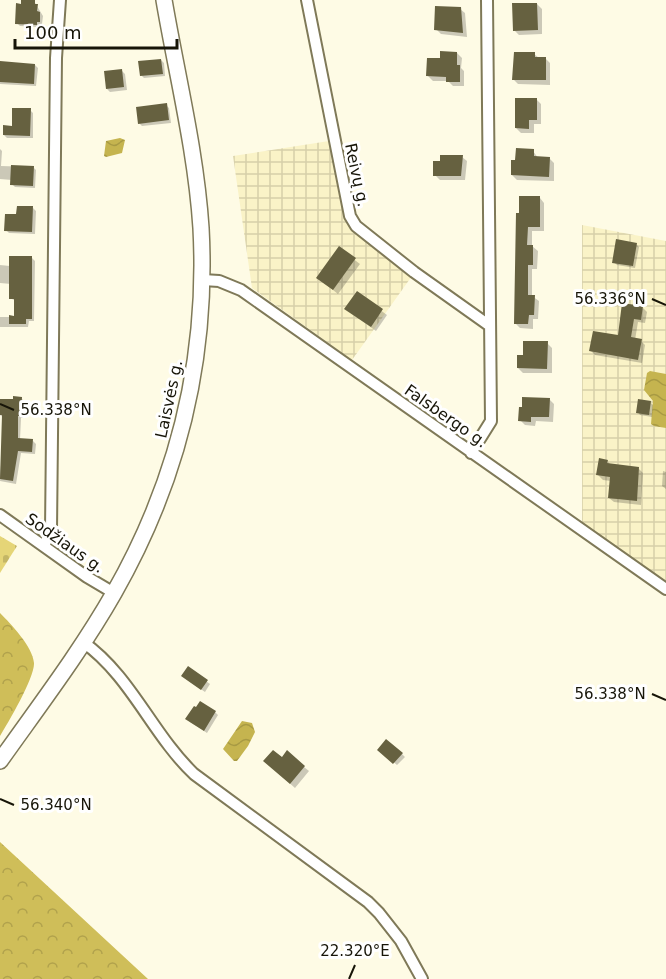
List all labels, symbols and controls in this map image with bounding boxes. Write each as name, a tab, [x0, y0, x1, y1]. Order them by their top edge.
scale bar	[15, 12, 177, 50]
text: 100 m	[24, 22, 82, 43]
street label: Reivų g.	[341, 141, 373, 209]
text: 56.336°N	[574, 290, 646, 308]
street label: Laisvės g.	[151, 358, 187, 440]
street label: Falsbergo g.	[401, 380, 491, 452]
text: 56.338°N	[20, 401, 92, 419]
street label: Sodžiaus g.	[22, 509, 108, 577]
text: 56.338°N	[574, 685, 646, 703]
text: 56.340°N	[20, 796, 92, 814]
text: 22.320°E	[320, 942, 390, 960]

